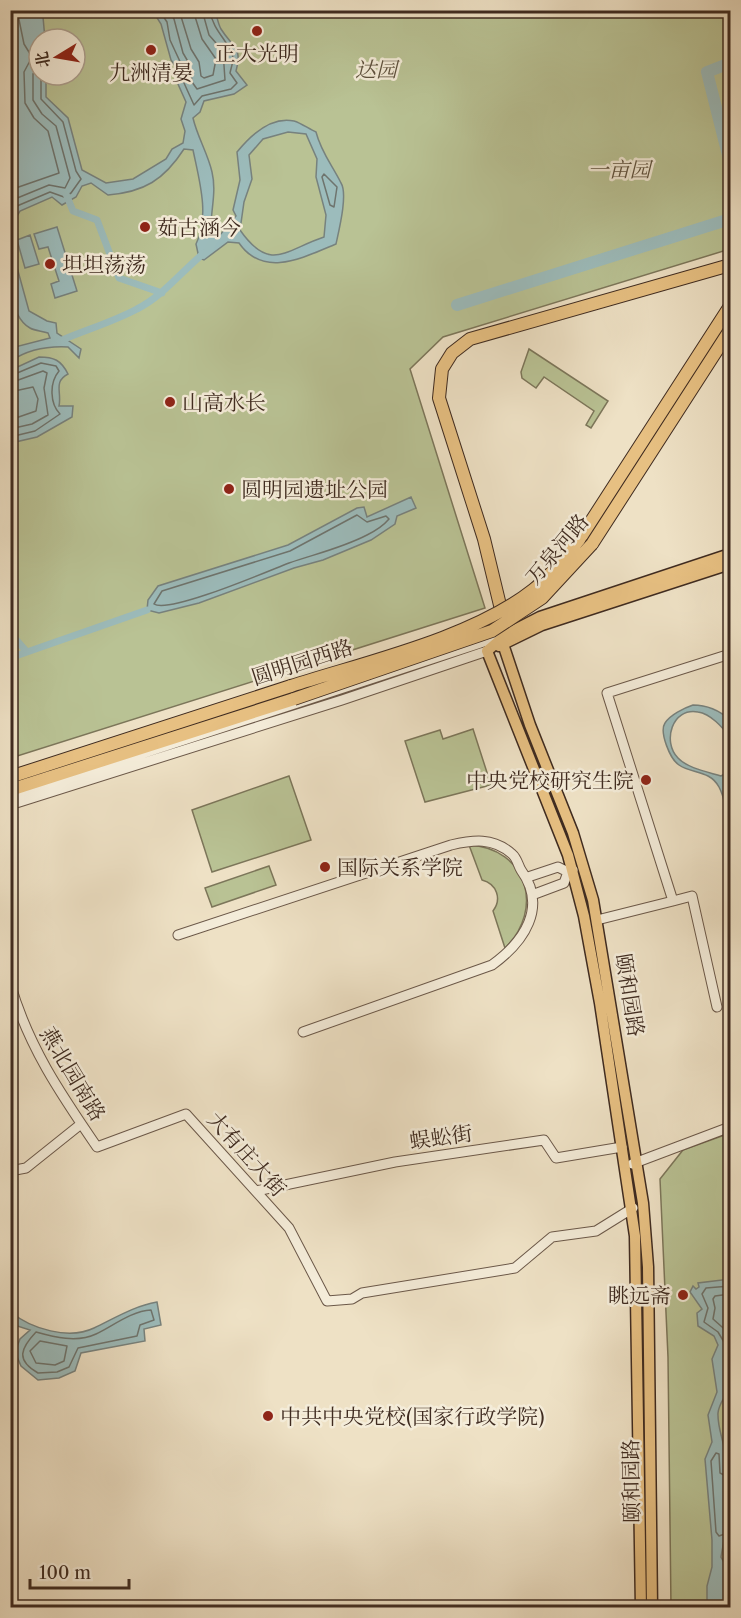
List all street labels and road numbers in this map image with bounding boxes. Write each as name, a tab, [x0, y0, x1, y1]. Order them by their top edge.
street label: 万泉河路	[520, 509, 594, 589]
street label: 圆明园西路	[248, 634, 356, 690]
street label: 颐和园路	[611, 952, 649, 1038]
street label: 燕北园南路	[35, 1023, 111, 1125]
street label: 大有庄大街	[203, 1107, 291, 1201]
street label: 蜈蚣街	[408, 1120, 474, 1154]
street label: 颐和园路	[618, 1439, 644, 1523]

